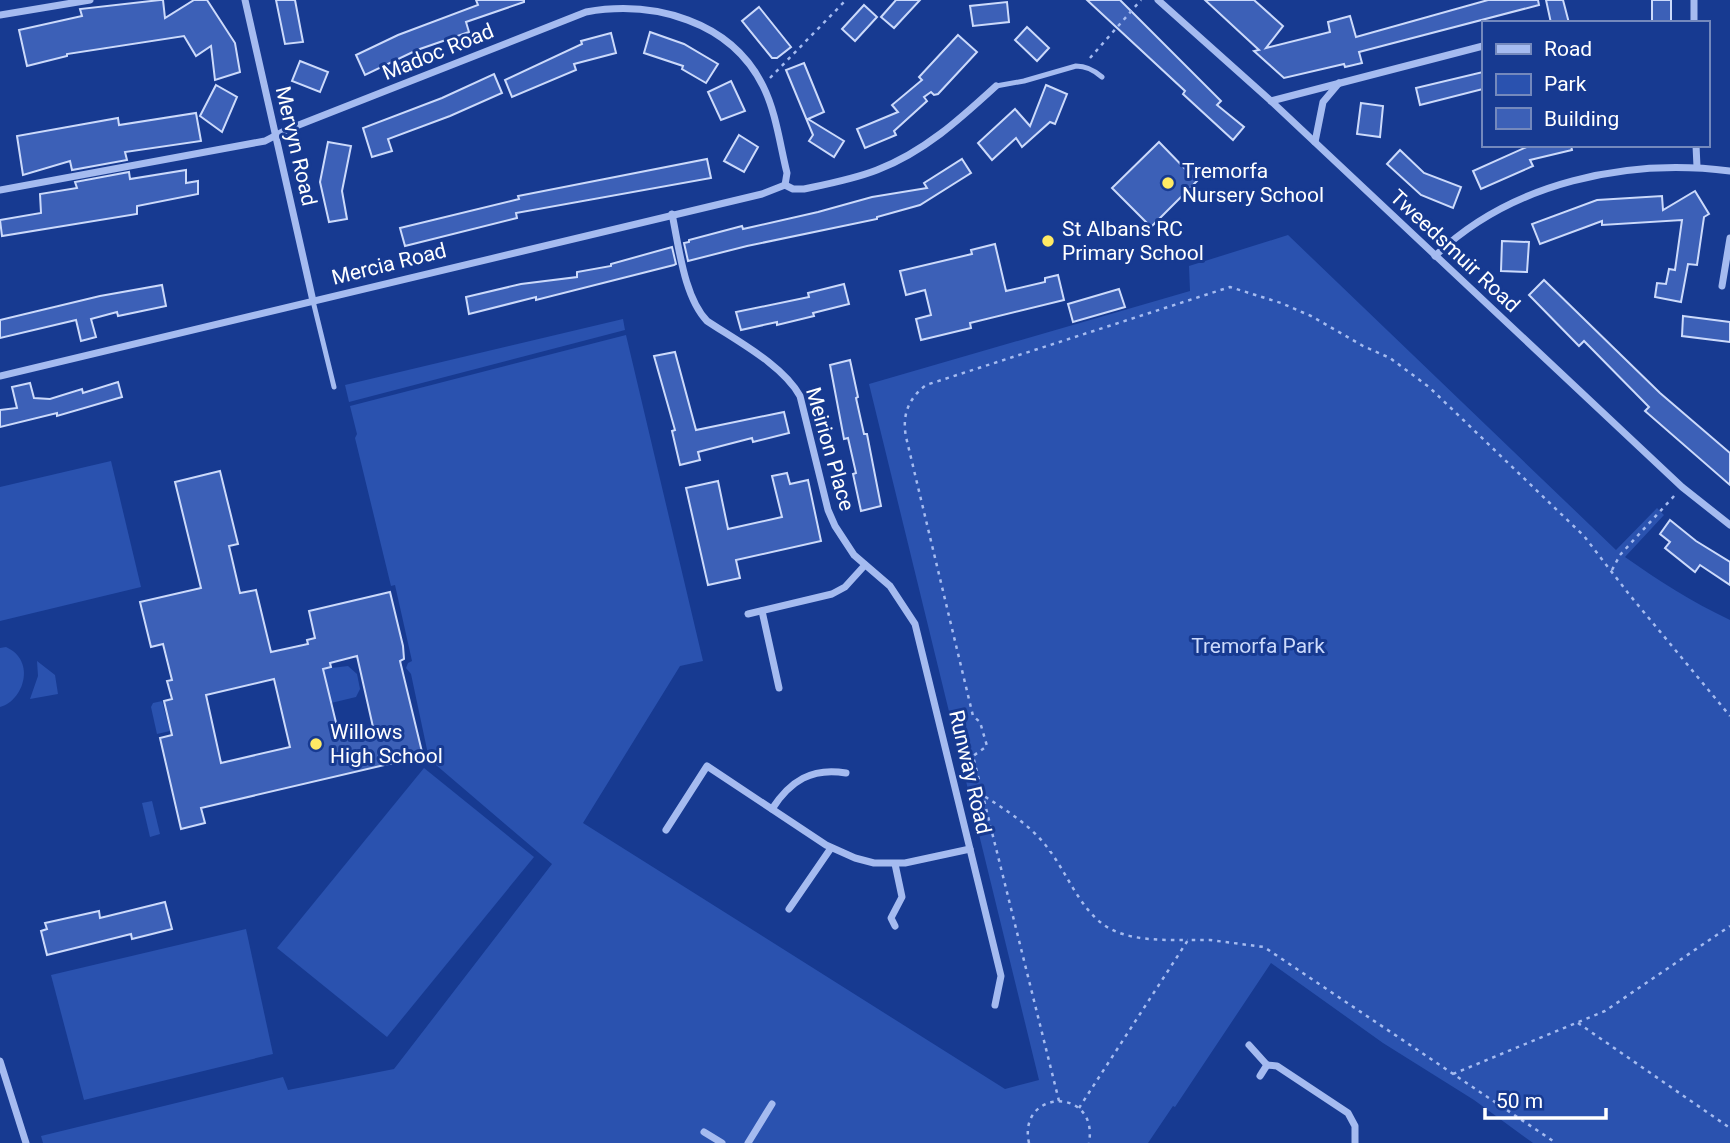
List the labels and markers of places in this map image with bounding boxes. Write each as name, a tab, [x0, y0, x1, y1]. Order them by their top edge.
place label: Tremorfa Nursery School	[1182, 159, 1324, 207]
marker: Tremorfa Nursery School	[1160, 175, 1176, 191]
place label: St Albans RC Primary School	[1062, 217, 1204, 265]
marker: St Albans RC Primary School	[1040, 233, 1056, 249]
place label: Willows High School	[330, 720, 443, 768]
marker: Willows High School	[308, 736, 324, 752]

